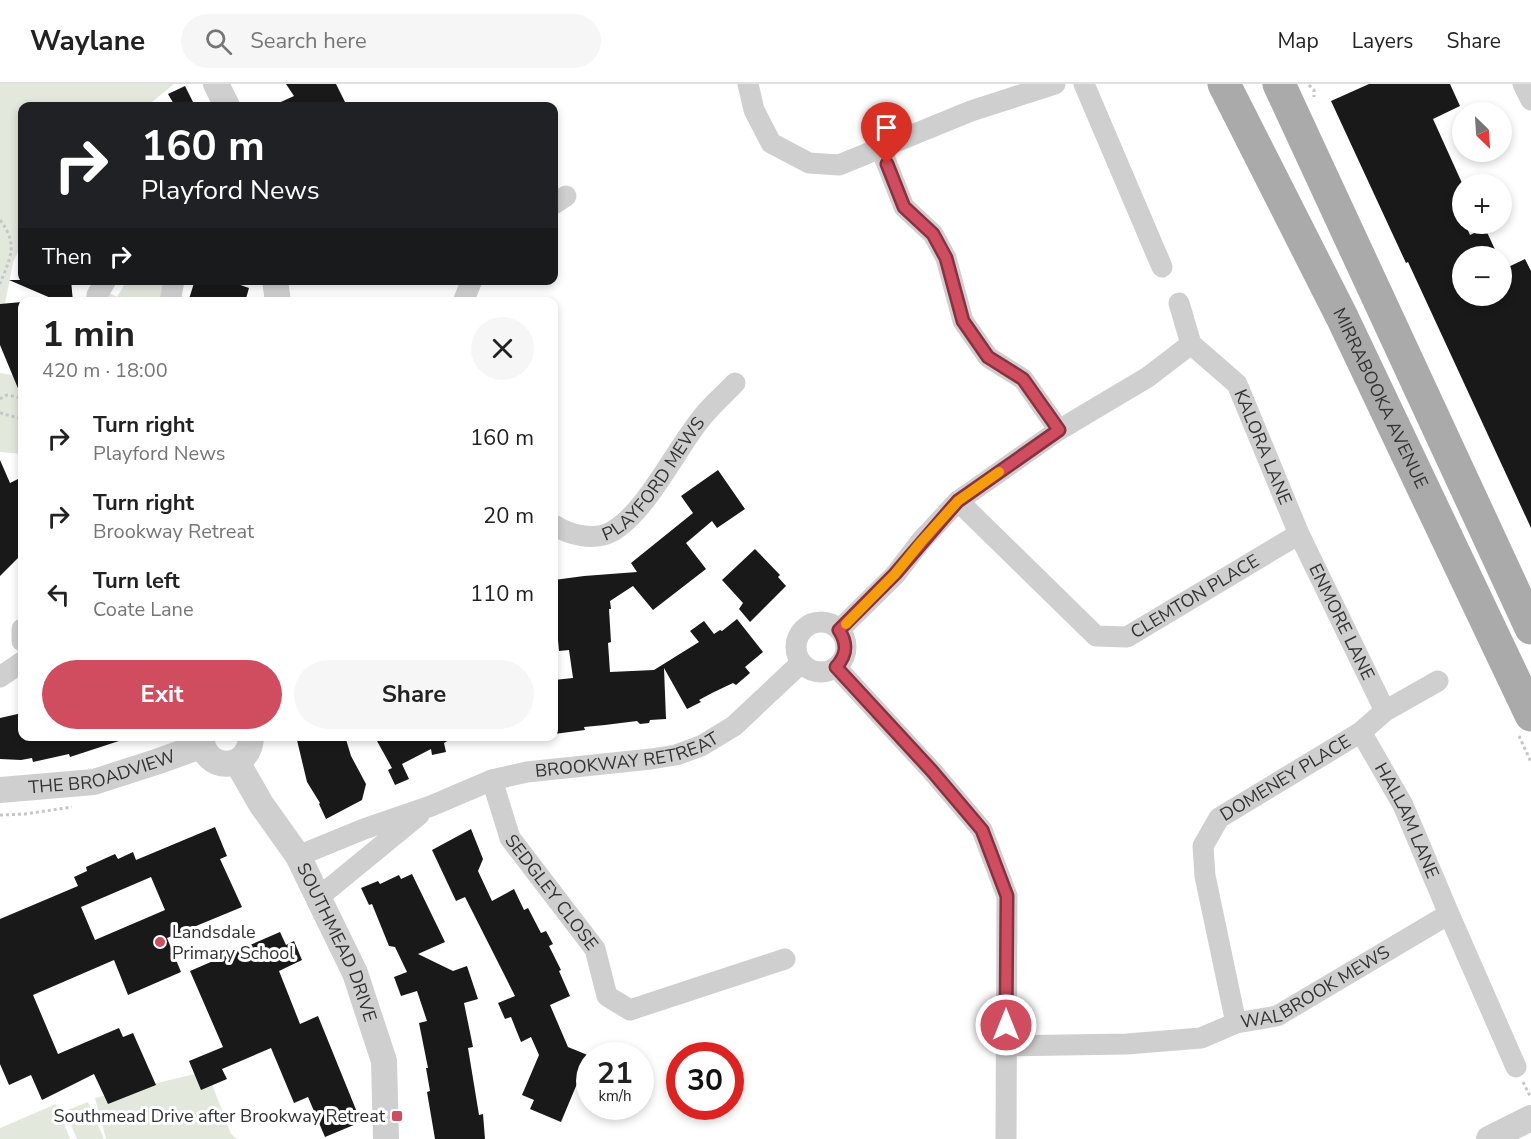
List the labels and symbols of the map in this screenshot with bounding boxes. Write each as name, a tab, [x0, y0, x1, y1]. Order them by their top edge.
pin	[861, 102, 912, 164]
north arrow	[1452, 102, 1512, 162]
street label: MIRRABOOKA AVENUE	[1327, 304, 1434, 492]
street label: KALORA LANE	[1228, 386, 1298, 508]
street label: PLAYFORD MEWS	[598, 412, 710, 547]
street label: CLEMTON PLACE	[1126, 549, 1264, 644]
street label: ENMORE LANE	[1303, 560, 1380, 684]
street label: BROOKWAY RETREAT	[534, 726, 723, 783]
street label: DOMENEY PLACE	[1216, 729, 1355, 827]
street label: THE BROADVIEW	[27, 744, 179, 800]
street label: HALLAM LANE	[1369, 758, 1445, 882]
street label: SEDGLEY CLOSE	[499, 829, 604, 955]
street label: SOUTHMEAD DRIVE	[291, 859, 382, 1025]
place label: Landsdale Primary School	[172, 920, 295, 965]
marker: Landsdale Primary School	[153, 935, 167, 949]
street label: WALBROOK MEWS	[1239, 940, 1394, 1034]
position arrow	[974, 993, 1038, 1057]
speed limit sign: 30	[666, 1042, 744, 1120]
place label: Southmead Drive after Brookway Retreat	[53, 1104, 386, 1128]
marker: Southmead Drive after Brookway Retreat	[390, 1109, 404, 1123]

